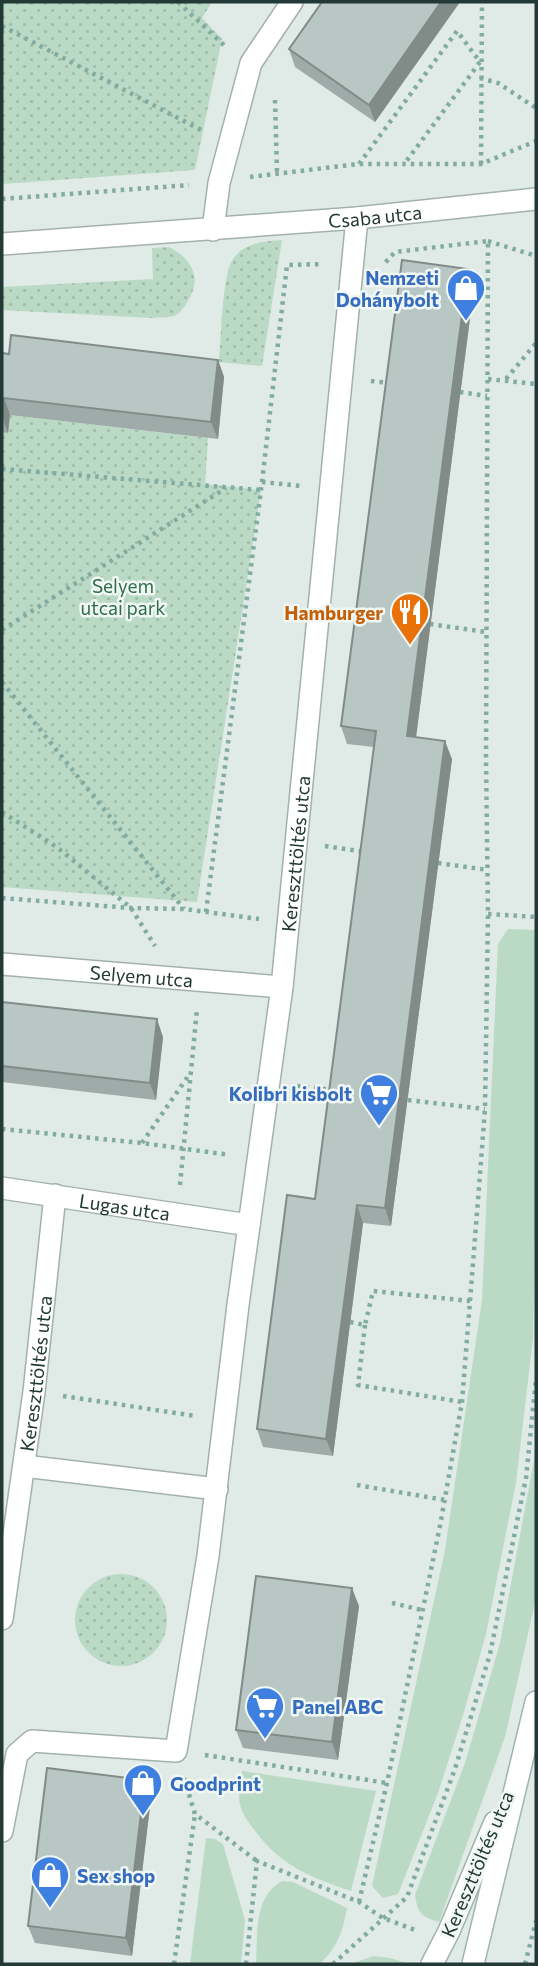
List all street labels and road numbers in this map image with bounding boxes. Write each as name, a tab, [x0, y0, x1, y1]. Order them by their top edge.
street label: Csaba utca	[327, 200, 423, 232]
street label: Kereszttöltés utca	[276, 775, 314, 933]
street label: Selyem utca	[89, 960, 194, 991]
street label: Lugas utca	[78, 1188, 172, 1225]
street label: Kereszttöltés utca	[14, 1294, 56, 1453]
street label: Kereszttöltés utca	[436, 1787, 518, 1941]

